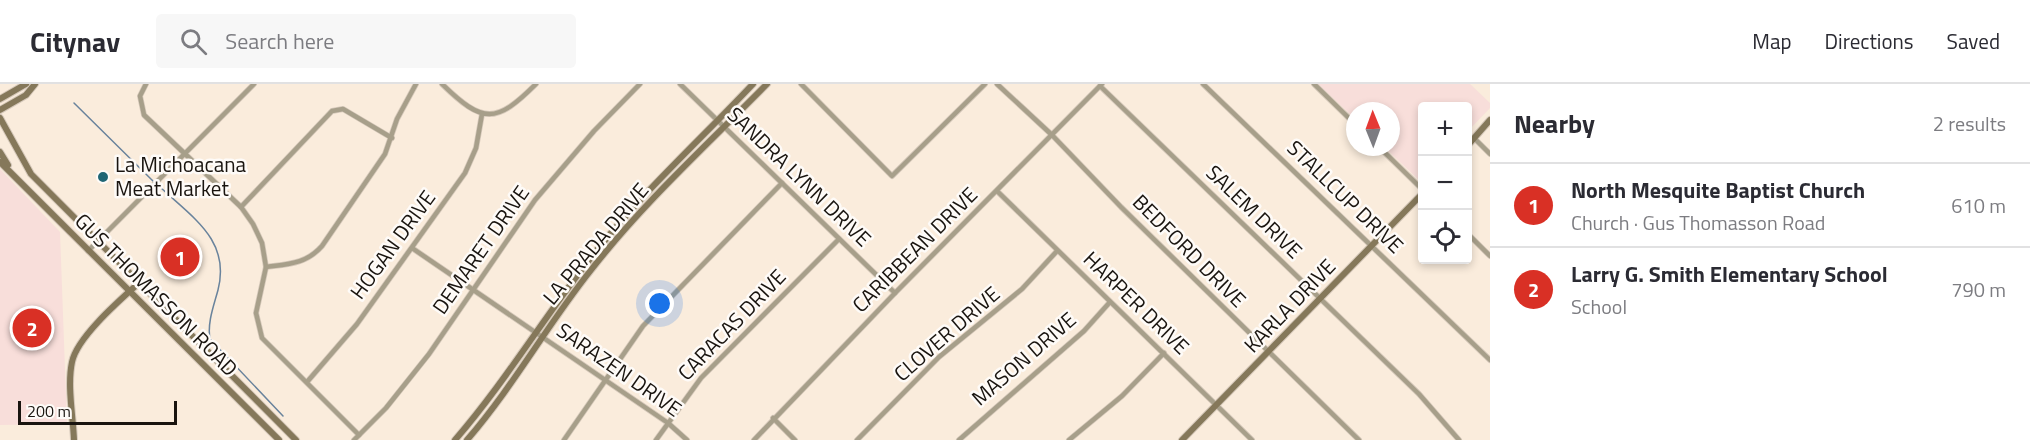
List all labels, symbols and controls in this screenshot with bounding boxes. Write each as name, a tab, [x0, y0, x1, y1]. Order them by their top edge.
search box	[156, 14, 576, 68]
text: Citynav	[30, 20, 120, 63]
text: Search here	[225, 24, 334, 58]
icon: search	[177, 25, 210, 58]
text: Map	[1752, 25, 1792, 57]
text: Directions	[1825, 25, 1914, 57]
text: Saved	[1947, 25, 2000, 57]
street label: SANDRA LYNN DRIVE	[720, 99, 879, 254]
north arrow	[1346, 102, 1400, 156]
map controls	[1418, 102, 1472, 264]
button: +	[1418, 102, 1472, 156]
text: Nearby	[1514, 104, 1595, 143]
text: 2 results	[1933, 108, 2006, 139]
street label: STALLCUP DRIVE	[1280, 132, 1411, 260]
place label: La Michoacana Meat Market	[115, 148, 246, 204]
button: −	[1418, 156, 1472, 210]
street label: SALEM DRIVE	[1199, 157, 1310, 266]
marker: La Michoacana Meat Market	[96, 170, 110, 184]
text: North Mesquite Baptist Church	[1571, 173, 1865, 207]
street label: LA PRADA DRIVE	[535, 175, 656, 311]
street label: DEMARET DRIVE	[424, 178, 537, 320]
street label: CARIBBEAN DRIVE	[844, 179, 984, 319]
street label: HOGAN DRIVE	[342, 183, 443, 306]
street label: BEDFORD DRIVE	[1126, 186, 1254, 314]
text: 1	[1528, 190, 1539, 221]
text: 610 m	[1951, 190, 2006, 221]
street label: GUS THOMASSON ROAD	[68, 205, 246, 383]
text: Church · Gus Thomasson Road	[1571, 207, 1825, 238]
button: locate	[1418, 210, 1472, 264]
pin: 1	[160, 234, 200, 279]
street label: HARPER DRIVE	[1076, 243, 1197, 361]
street label: KARLA DRIVE	[1236, 251, 1342, 360]
text: Larry G. Smith Elementary School	[1571, 257, 1888, 291]
street label: CARACAS DRIVE	[670, 261, 793, 387]
text: 2	[1528, 274, 1539, 305]
text: 790 m	[1951, 274, 2006, 305]
street label: CLOVER DRIVE	[886, 278, 1006, 388]
your location	[645, 289, 674, 318]
text: School	[1571, 291, 1627, 322]
street label: MASON DRIVE	[964, 304, 1083, 413]
pin: 2	[12, 306, 51, 350]
street label: SARAZEN DRIVE	[551, 314, 689, 424]
scale bar	[18, 398, 177, 426]
text: 200 m	[27, 399, 71, 423]

